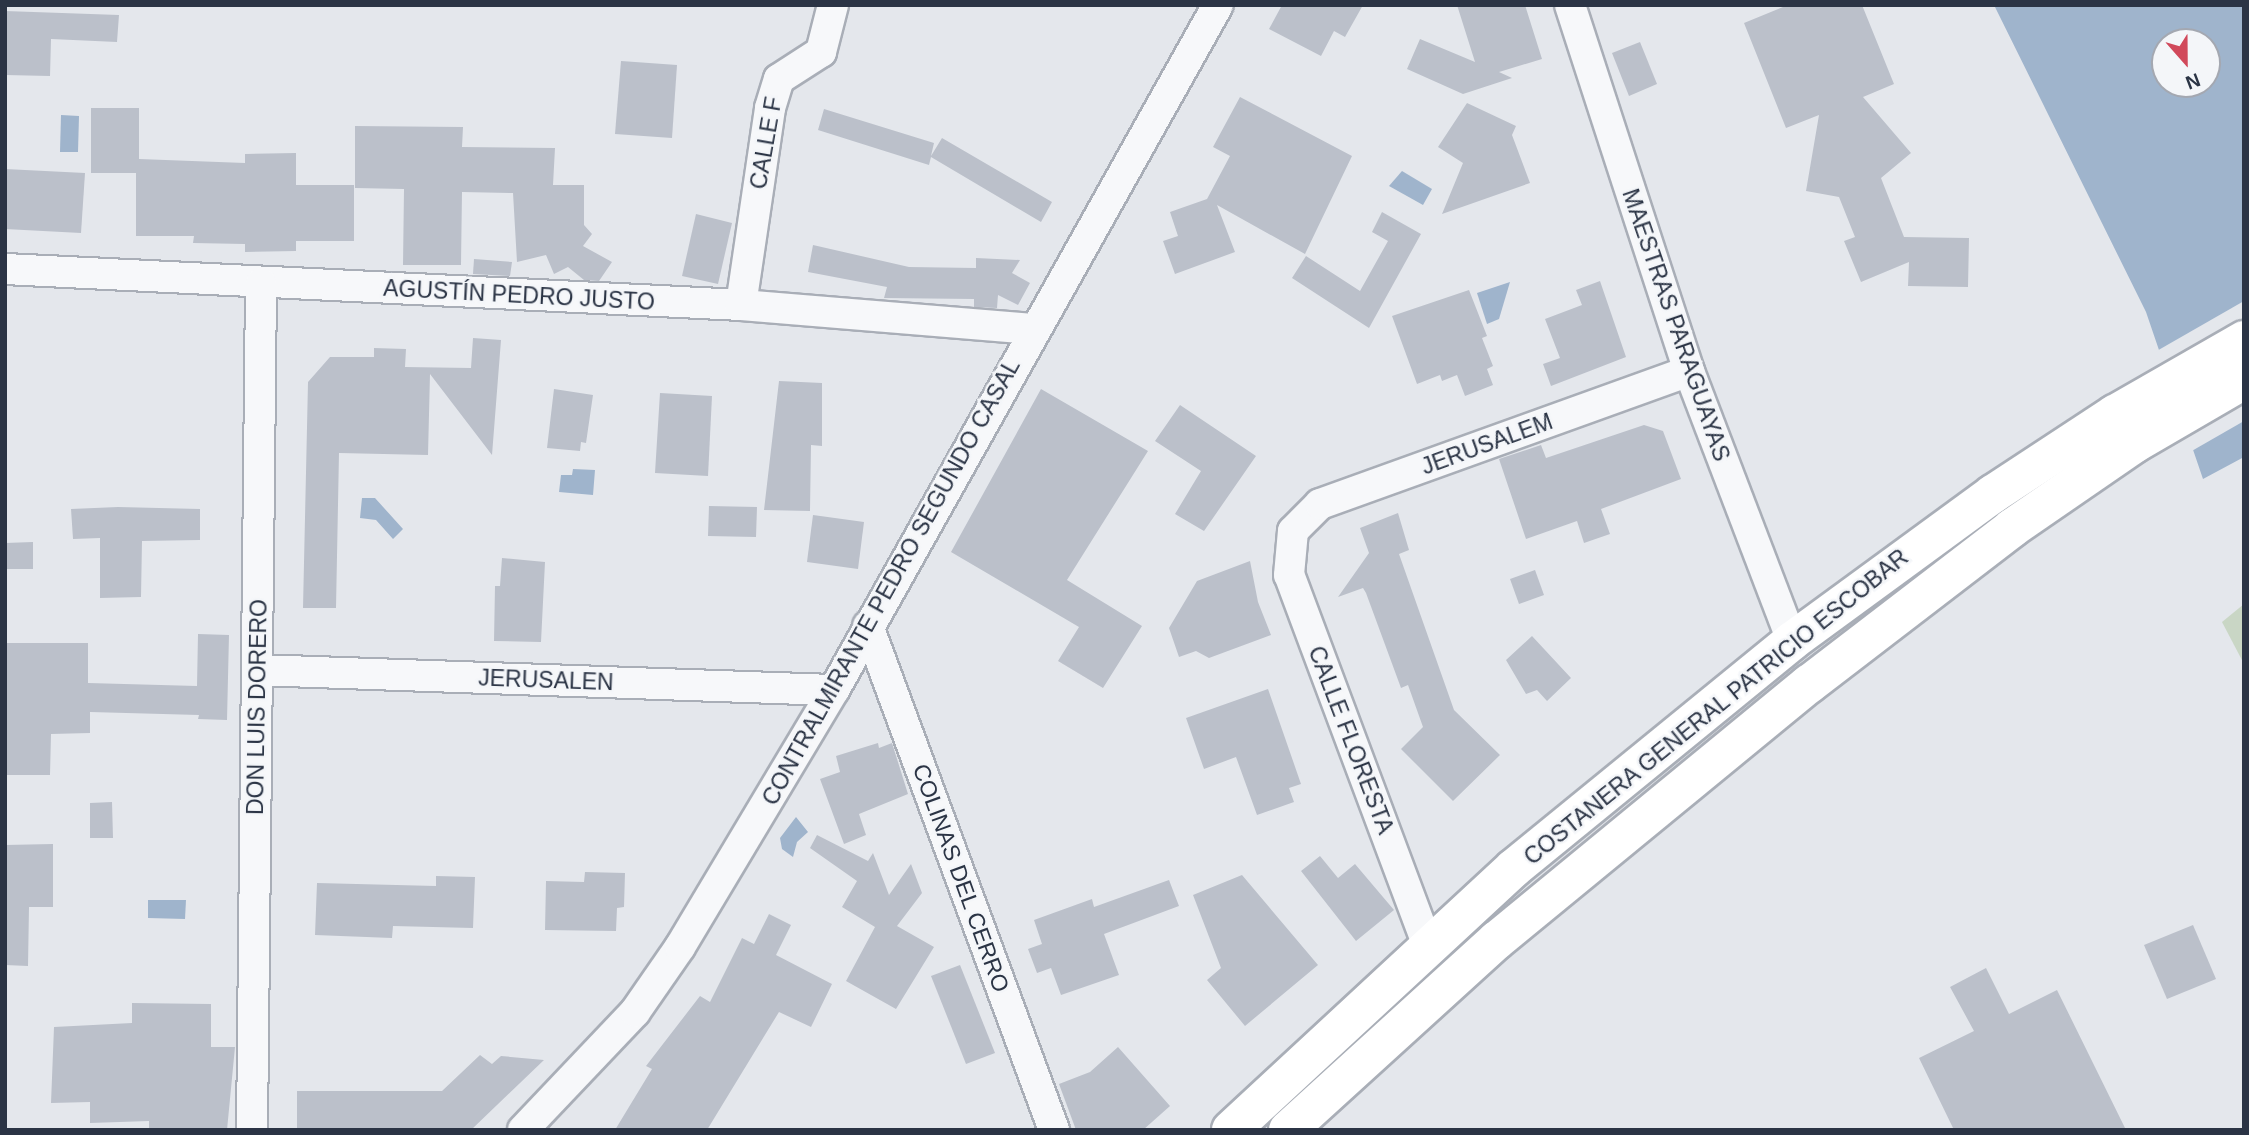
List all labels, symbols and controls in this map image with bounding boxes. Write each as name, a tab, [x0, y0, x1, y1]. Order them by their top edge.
north arrow	[2151, 28, 2221, 98]
text: N	[2183, 69, 2203, 93]
street label: CALLE F	[744, 95, 788, 191]
street label: MAESTRAS PARAGUAYAS	[1616, 185, 1736, 465]
street label: AGUSTÍN PEDRO JUSTO	[383, 274, 655, 316]
street label: CONTRALMIRANTE PEDRO SEGUNDO CASAL	[756, 354, 1026, 810]
street label: JERUSALEM	[1417, 407, 1557, 481]
street label: COSTANERA GENERAL PATRICIO ESCOBAR	[1518, 543, 1914, 871]
street label: DON LUIS DORERO	[241, 599, 273, 815]
street label: CALLE FLORESTA	[1302, 642, 1400, 838]
street label: JERUSALEN	[478, 664, 614, 696]
street label: COLINAS DEL CERRO	[907, 760, 1015, 996]

